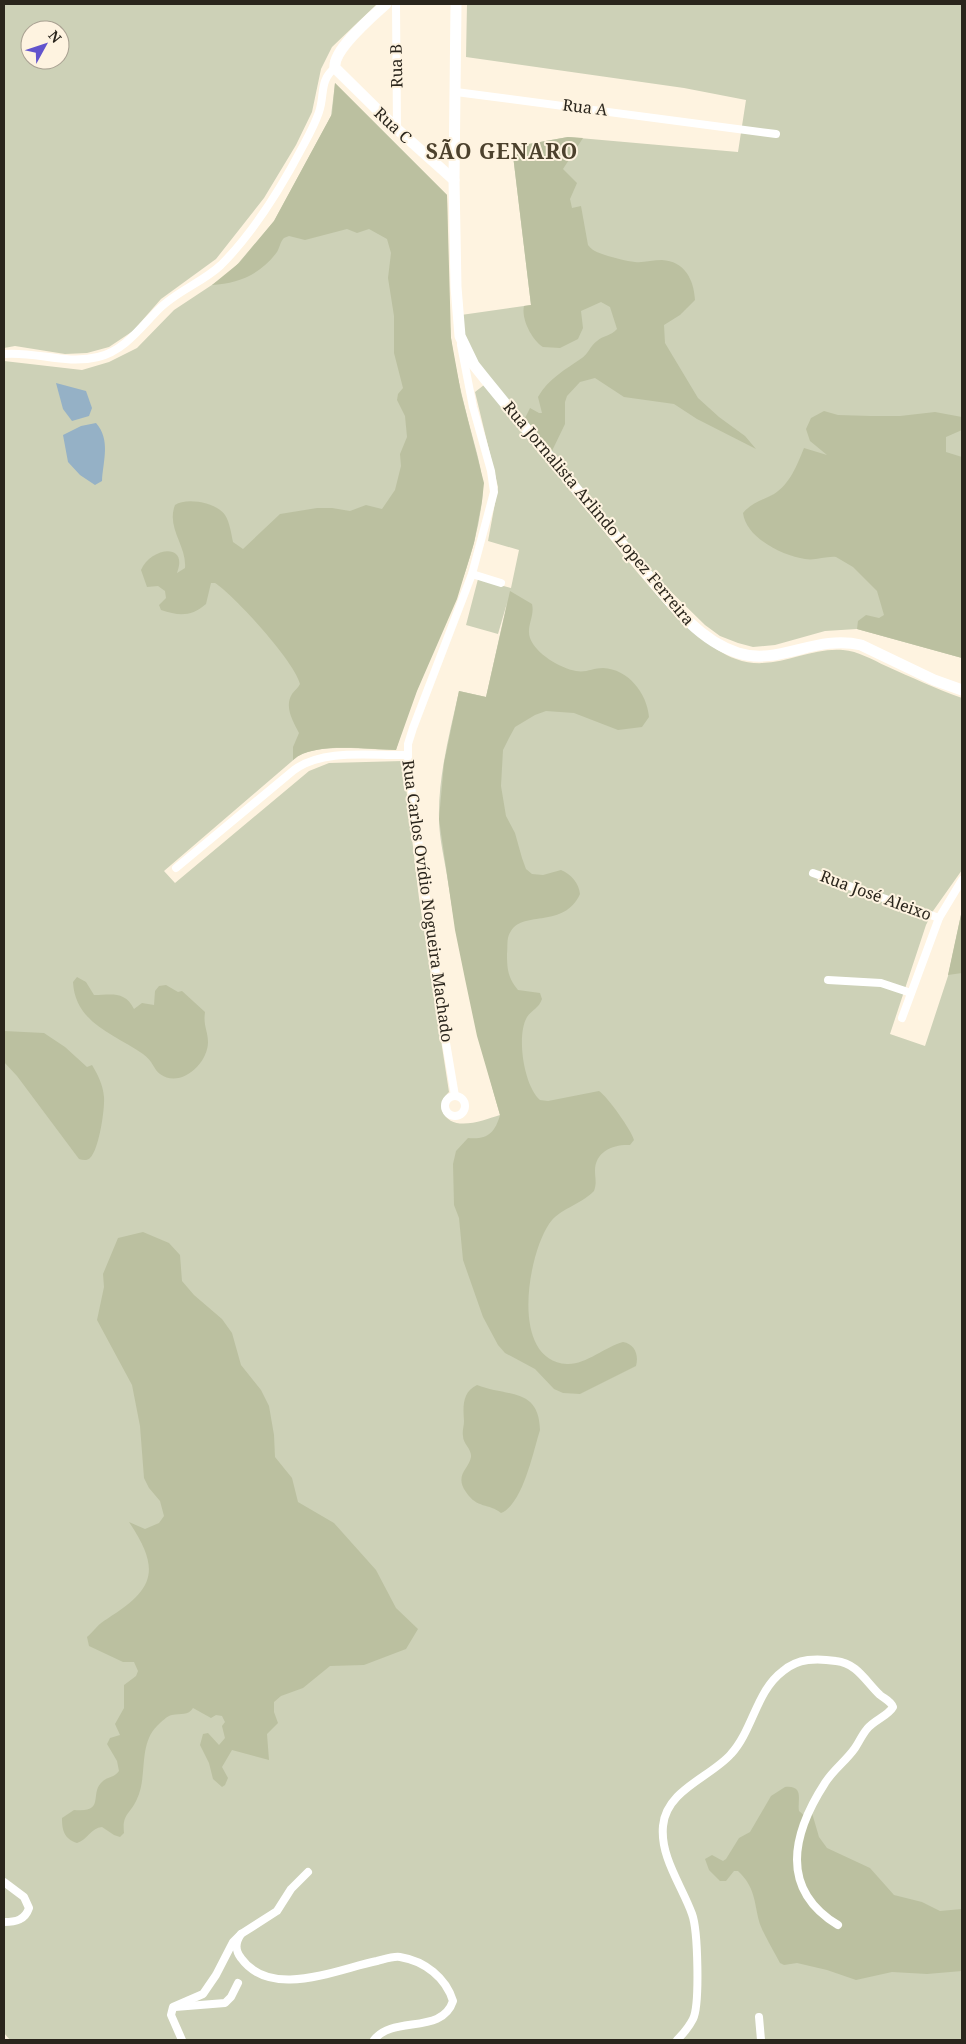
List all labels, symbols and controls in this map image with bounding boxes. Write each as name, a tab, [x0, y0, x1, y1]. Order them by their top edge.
north arrow	[20, 20, 70, 70]
text: N	[45, 26, 66, 47]
street label: Rua B	[385, 44, 407, 88]
street label: Rua A	[561, 93, 609, 121]
street label: Rua C	[370, 102, 417, 148]
district label: SÃO GENARO	[426, 137, 578, 165]
street label: Rua Jornalista Arlindo Lopez Ferreira	[499, 396, 699, 630]
street label: Rua Carlos Ovídio Nogueira Machado	[397, 758, 459, 1044]
street label: Rua José Aleixo	[817, 865, 935, 925]

